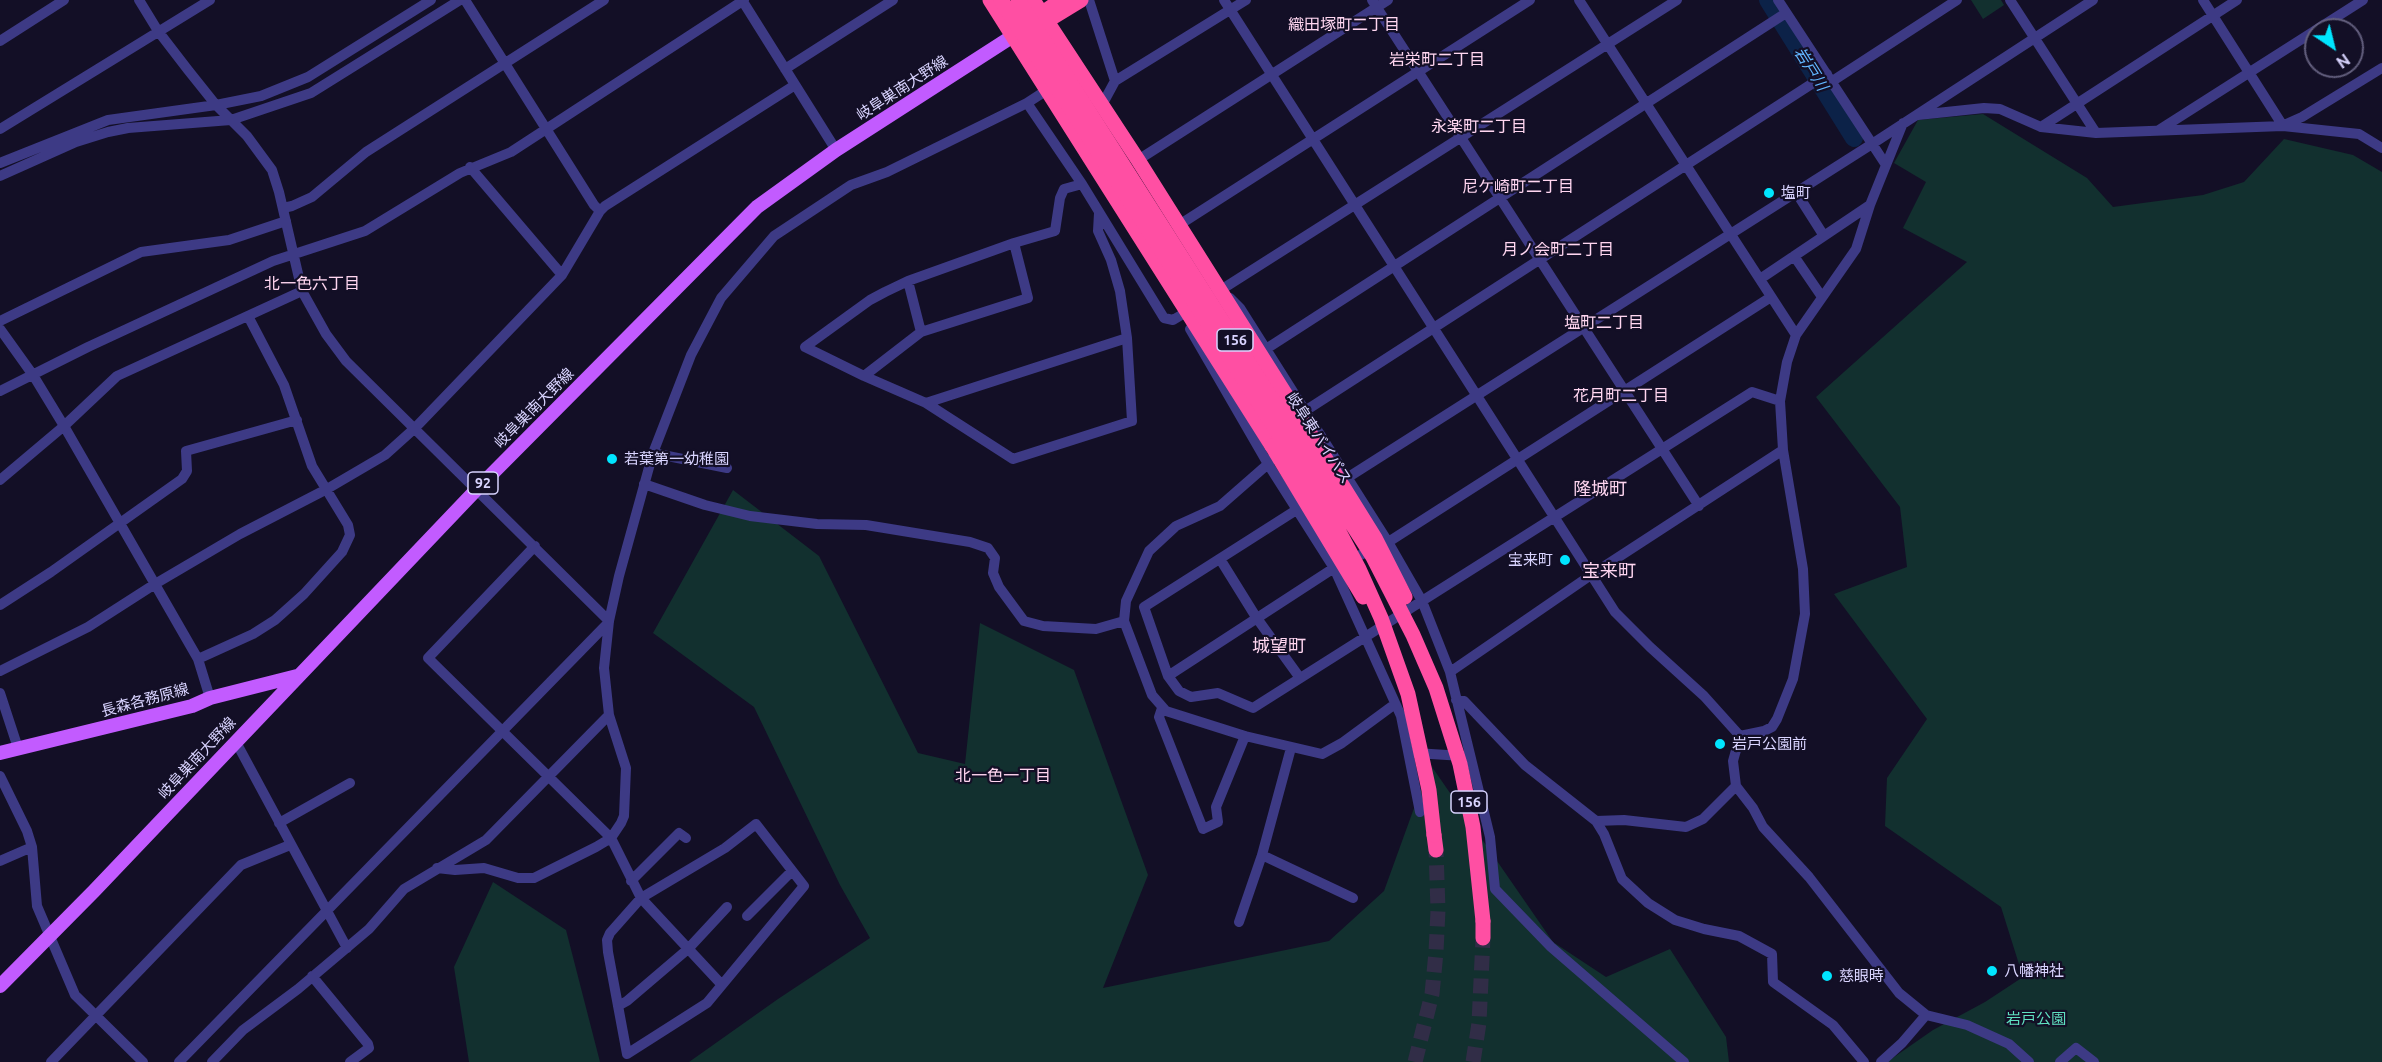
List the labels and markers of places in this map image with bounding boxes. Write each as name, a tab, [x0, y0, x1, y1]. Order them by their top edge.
place label: 塩町	[1781, 184, 1811, 202]
marker: 塩町	[1762, 186, 1776, 200]
place label: 若葉第一幼稚園	[624, 450, 729, 468]
marker: 若葉第一幼稚園	[605, 452, 619, 466]
place label: 宝来町	[1508, 551, 1553, 569]
marker: 宝来町	[1558, 553, 1572, 567]
place label: 岩戸公園前	[1732, 735, 1807, 753]
marker: 岩戸公園前	[1713, 737, 1727, 751]
place label: 八幡神社	[2004, 962, 2064, 980]
marker: 八幡神社	[1985, 964, 1999, 978]
place label: 慈眼時	[1839, 967, 1884, 985]
marker: 慈眼時	[1820, 969, 1834, 983]

